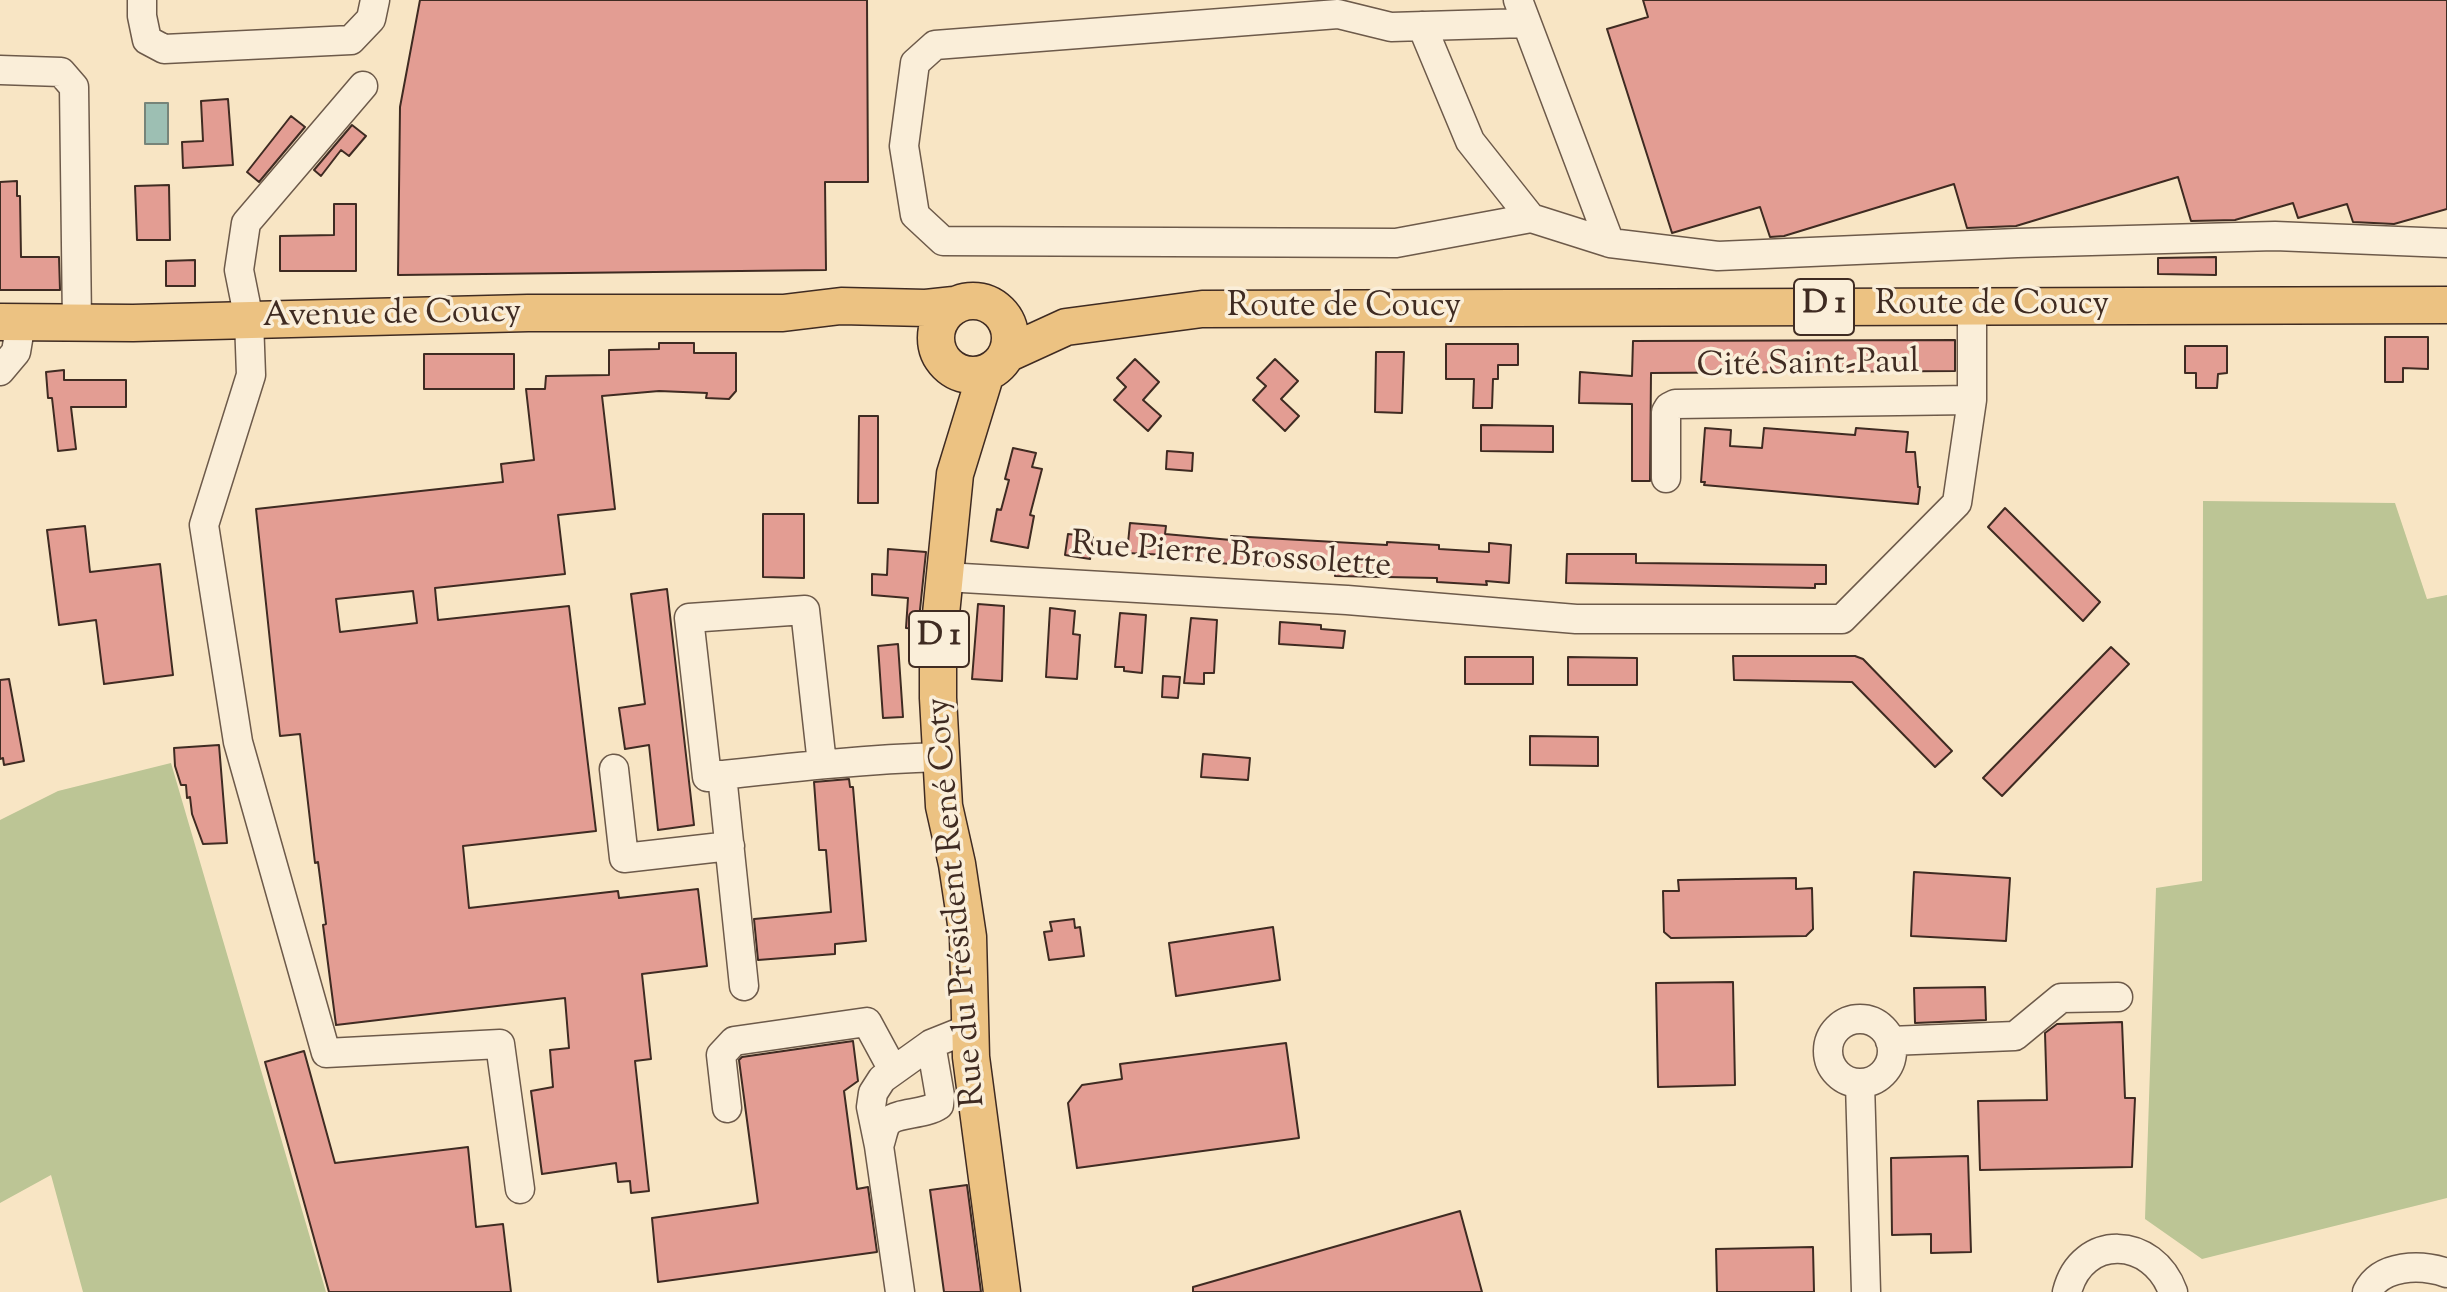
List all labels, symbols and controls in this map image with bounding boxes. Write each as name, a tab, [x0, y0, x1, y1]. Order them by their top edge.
road number: D 1	[1794, 279, 1854, 335]
street label: Route de Coucy	[1875, 287, 2109, 327]
street label: Route de Coucy	[1227, 289, 1461, 329]
street label: Avenue de Coucy	[262, 294, 522, 340]
street label: Cité Saint-Paul	[1696, 345, 1920, 389]
street label: Rue Pierre Brossolette	[1070, 526, 1392, 590]
road number: D 1	[909, 611, 969, 667]
street label: Rue du Président René Coty	[921, 696, 997, 1108]

